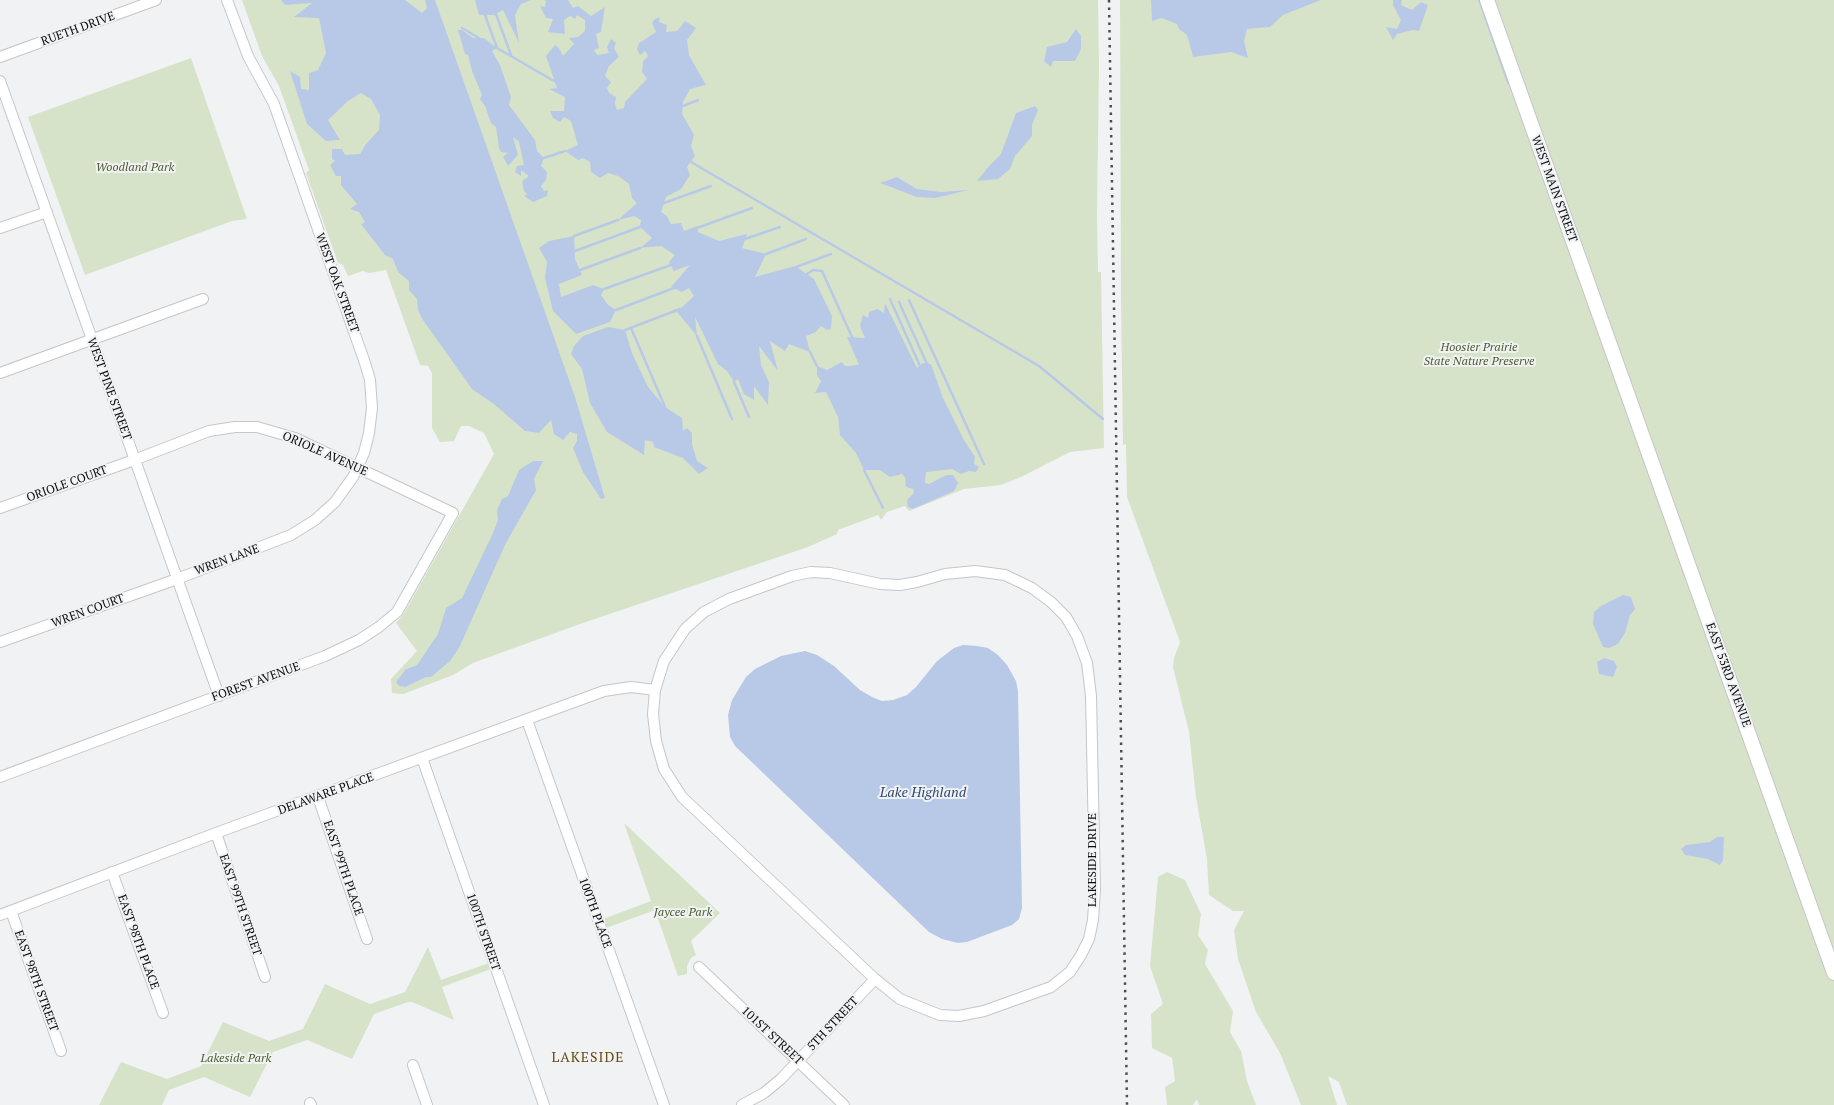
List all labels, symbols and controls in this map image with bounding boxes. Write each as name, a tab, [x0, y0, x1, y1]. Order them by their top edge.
street label: RUETH DRIVE	[39, 9, 117, 49]
street label: WEST MAIN STREET	[1528, 134, 1580, 244]
park label: Woodland Park	[96, 161, 174, 175]
street label: WEST OAK STREET	[312, 231, 362, 335]
street label: WEST PINE STREET	[84, 336, 134, 442]
park label: Hoosier Prairie State Nature Preserve	[1424, 341, 1534, 369]
street label: ORIOLE AVENUE	[280, 429, 370, 479]
street label: ORIOLE COURT	[25, 463, 109, 505]
street label: WREN LANE	[193, 542, 261, 578]
street label: WREN COURT	[50, 591, 126, 631]
street label: EAST 53RD AVENUE	[1702, 621, 1754, 729]
street label: FOREST AVENUE	[210, 659, 302, 705]
street label: DELAWARE PLACE	[276, 770, 376, 818]
water label: Lake Highland	[880, 785, 966, 801]
street label: LAKESIDE DRIVE	[1086, 813, 1100, 907]
street label: EAST 99TH PLACE	[320, 818, 366, 918]
street label: EAST 99TH STREET	[216, 852, 264, 958]
street label: 100TH PLACE	[576, 876, 614, 950]
street label: 100TH STREET	[463, 891, 503, 973]
street label: EAST 98TH PLACE	[114, 893, 162, 991]
park label: Jaycee Park	[654, 906, 712, 920]
street label: EAST 98TH STREET	[11, 928, 61, 1034]
street label: 5TH STREET	[804, 994, 862, 1054]
street label: 101ST STREET	[738, 1004, 806, 1068]
district label: LAKESIDE	[551, 1050, 625, 1066]
park label: Lakeside Park	[201, 1052, 271, 1066]

